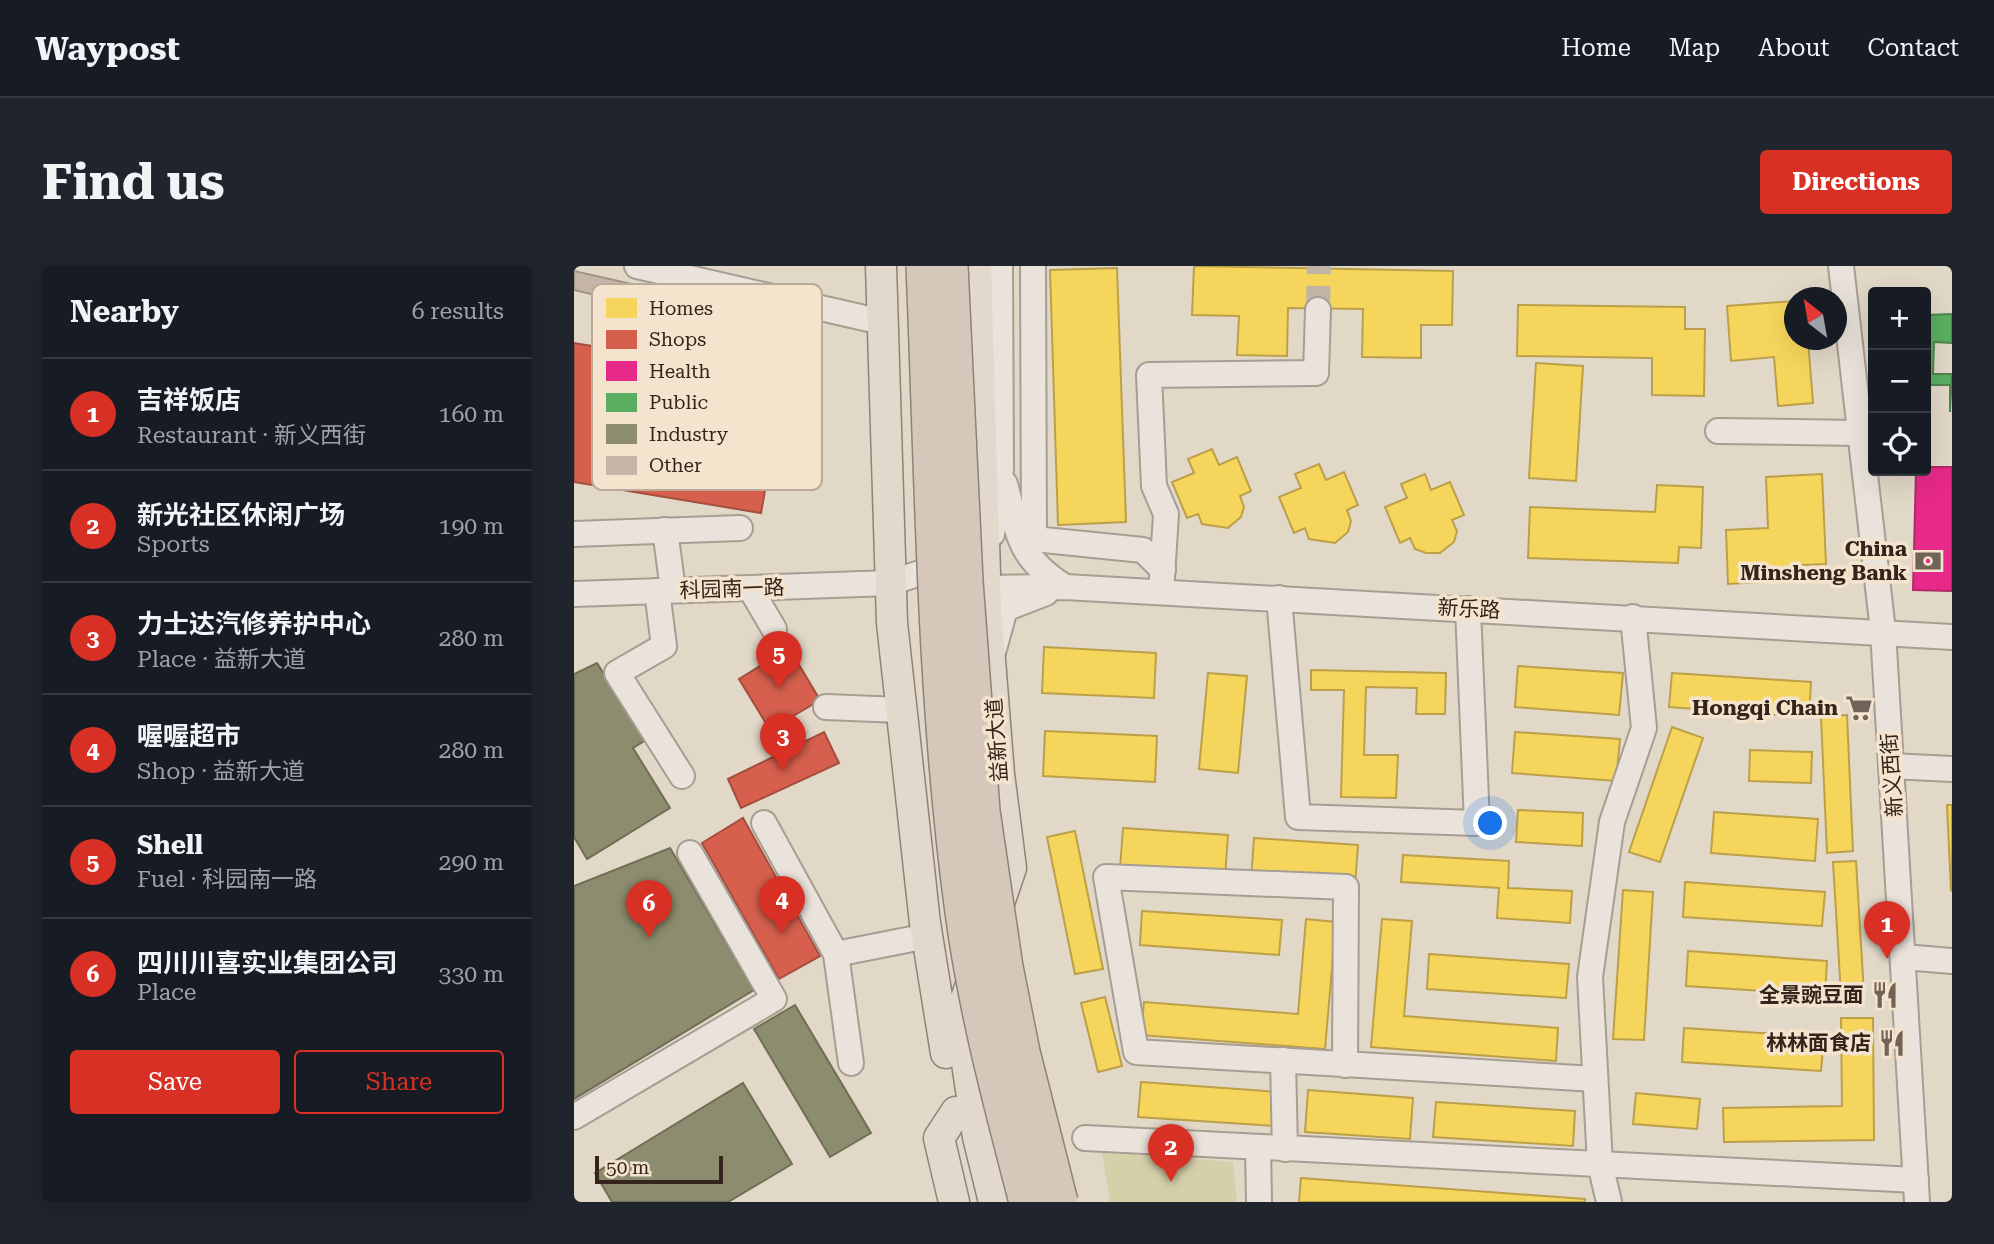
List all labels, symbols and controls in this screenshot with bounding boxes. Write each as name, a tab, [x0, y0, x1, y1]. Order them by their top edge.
text: Waypost	[35, 29, 180, 68]
text: Home	[1561, 34, 1631, 62]
text: Map	[1669, 34, 1720, 62]
text: About	[1758, 34, 1829, 62]
text: Contact	[1867, 34, 1959, 62]
button: Directions	[1760, 150, 1952, 214]
text: Find us	[42, 154, 225, 211]
legend	[592, 284, 822, 490]
north arrow	[1784, 287, 1847, 350]
map controls	[1868, 287, 1931, 476]
button: +	[1868, 287, 1931, 350]
text: Nearby	[70, 294, 179, 329]
text: Homes	[649, 297, 713, 320]
text: 6 results	[412, 298, 504, 325]
text: Shops	[649, 328, 706, 351]
button: −	[1868, 350, 1931, 413]
text: Health	[649, 360, 711, 383]
text: 吉祥饭店	[137, 385, 241, 415]
text: Public	[649, 391, 708, 414]
text: 1	[87, 401, 99, 428]
text: 160 m	[439, 401, 504, 428]
button: locate	[1868, 413, 1931, 476]
text: Restaurant · 新义西街	[137, 422, 366, 449]
text: Industry	[649, 423, 729, 446]
text: Other	[649, 454, 702, 477]
text: 新光社区休闲广场	[137, 500, 345, 530]
text: 2	[87, 513, 99, 540]
text: 190 m	[439, 513, 504, 540]
text: Sports	[137, 531, 210, 558]
place label: China Minsheng Bank	[1740, 537, 1908, 585]
bank icon: China Minsheng Bank	[1913, 546, 1943, 576]
street label: 科园南一路	[679, 575, 785, 603]
street label: 新乐路	[1437, 595, 1501, 623]
text: 力士达汽修养护中心	[137, 609, 371, 639]
text: 3	[87, 625, 99, 652]
text: 280 m	[439, 625, 504, 652]
pin: 5	[756, 631, 802, 689]
text: Place · 益新大道	[137, 646, 306, 673]
supermarket icon: Hongqi Chain	[1844, 693, 1874, 723]
place label: Hongqi Chain	[1692, 696, 1838, 720]
street label: 益新大道	[982, 697, 1012, 783]
pin: 3	[760, 713, 806, 771]
text: 喔喔超市	[137, 721, 241, 751]
street label: 新义西街	[1877, 732, 1907, 818]
text: 4	[87, 737, 99, 764]
text: 280 m	[439, 737, 504, 764]
text: Shop · 益新大道	[137, 758, 305, 785]
your location	[1473, 806, 1507, 840]
text: Shell	[137, 830, 203, 860]
text: 5	[87, 849, 99, 876]
text: 290 m	[439, 849, 504, 876]
text: Fuel · 科园南一路	[137, 866, 317, 893]
pin: 4	[759, 876, 805, 934]
pin: 6	[626, 880, 672, 938]
pin: 1	[1864, 901, 1910, 959]
text: 四川川喜实业集团公司	[137, 948, 397, 978]
text: 6	[87, 961, 99, 988]
text: 330 m	[439, 961, 504, 988]
text: Place	[137, 979, 196, 1006]
restaurant icon: 全景豌豆面	[1870, 980, 1900, 1010]
place label: 全景豌豆面	[1759, 983, 1864, 1007]
restaurant icon: 林林面食店	[1877, 1028, 1907, 1058]
place label: 林林面食店	[1766, 1031, 1871, 1055]
button: Save	[70, 1050, 280, 1114]
button: Share	[294, 1050, 504, 1114]
pin: 2	[1148, 1124, 1194, 1182]
scale bar	[595, 1153, 723, 1185]
text: 50 m	[606, 1156, 649, 1179]

